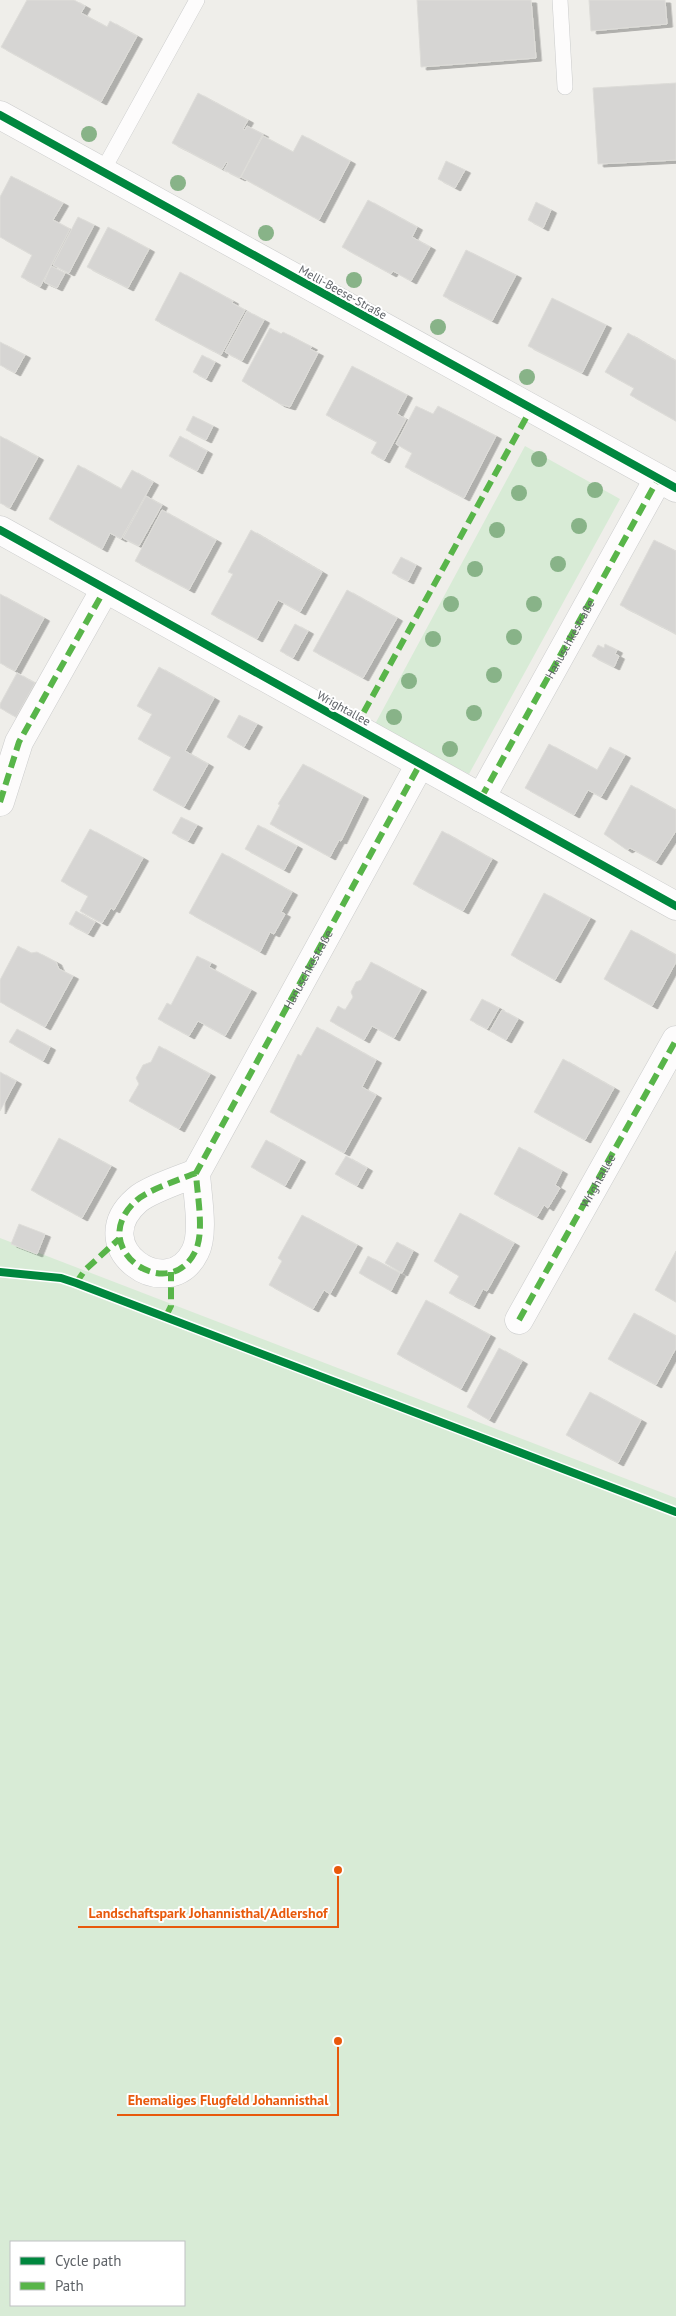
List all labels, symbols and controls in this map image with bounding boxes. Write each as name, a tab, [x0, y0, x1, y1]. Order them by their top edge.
street label: Melli-Beese-Straße	[296, 262, 390, 322]
street label: Hanuschkestraße	[541, 597, 597, 681]
street label: Wrightallee	[315, 687, 373, 729]
street label: Hanuschkestraße	[280, 927, 335, 1012]
street label: Wrightallee	[576, 1151, 618, 1210]
callout: Landschaftspark Johannisthal/Adlershof	[78, 1898, 338, 1927]
text: Landschaftspark Johannisthal/Adlershof	[89, 1904, 329, 1922]
callout: Ehemaliges Flugfeld Johannisthal	[117, 2086, 338, 2115]
text: Ehemaliges Flugfeld Johannisthal	[128, 2091, 329, 2109]
legend	[10, 2241, 185, 2306]
text: Cycle path	[55, 2251, 121, 2270]
text: Path	[55, 2276, 84, 2295]

